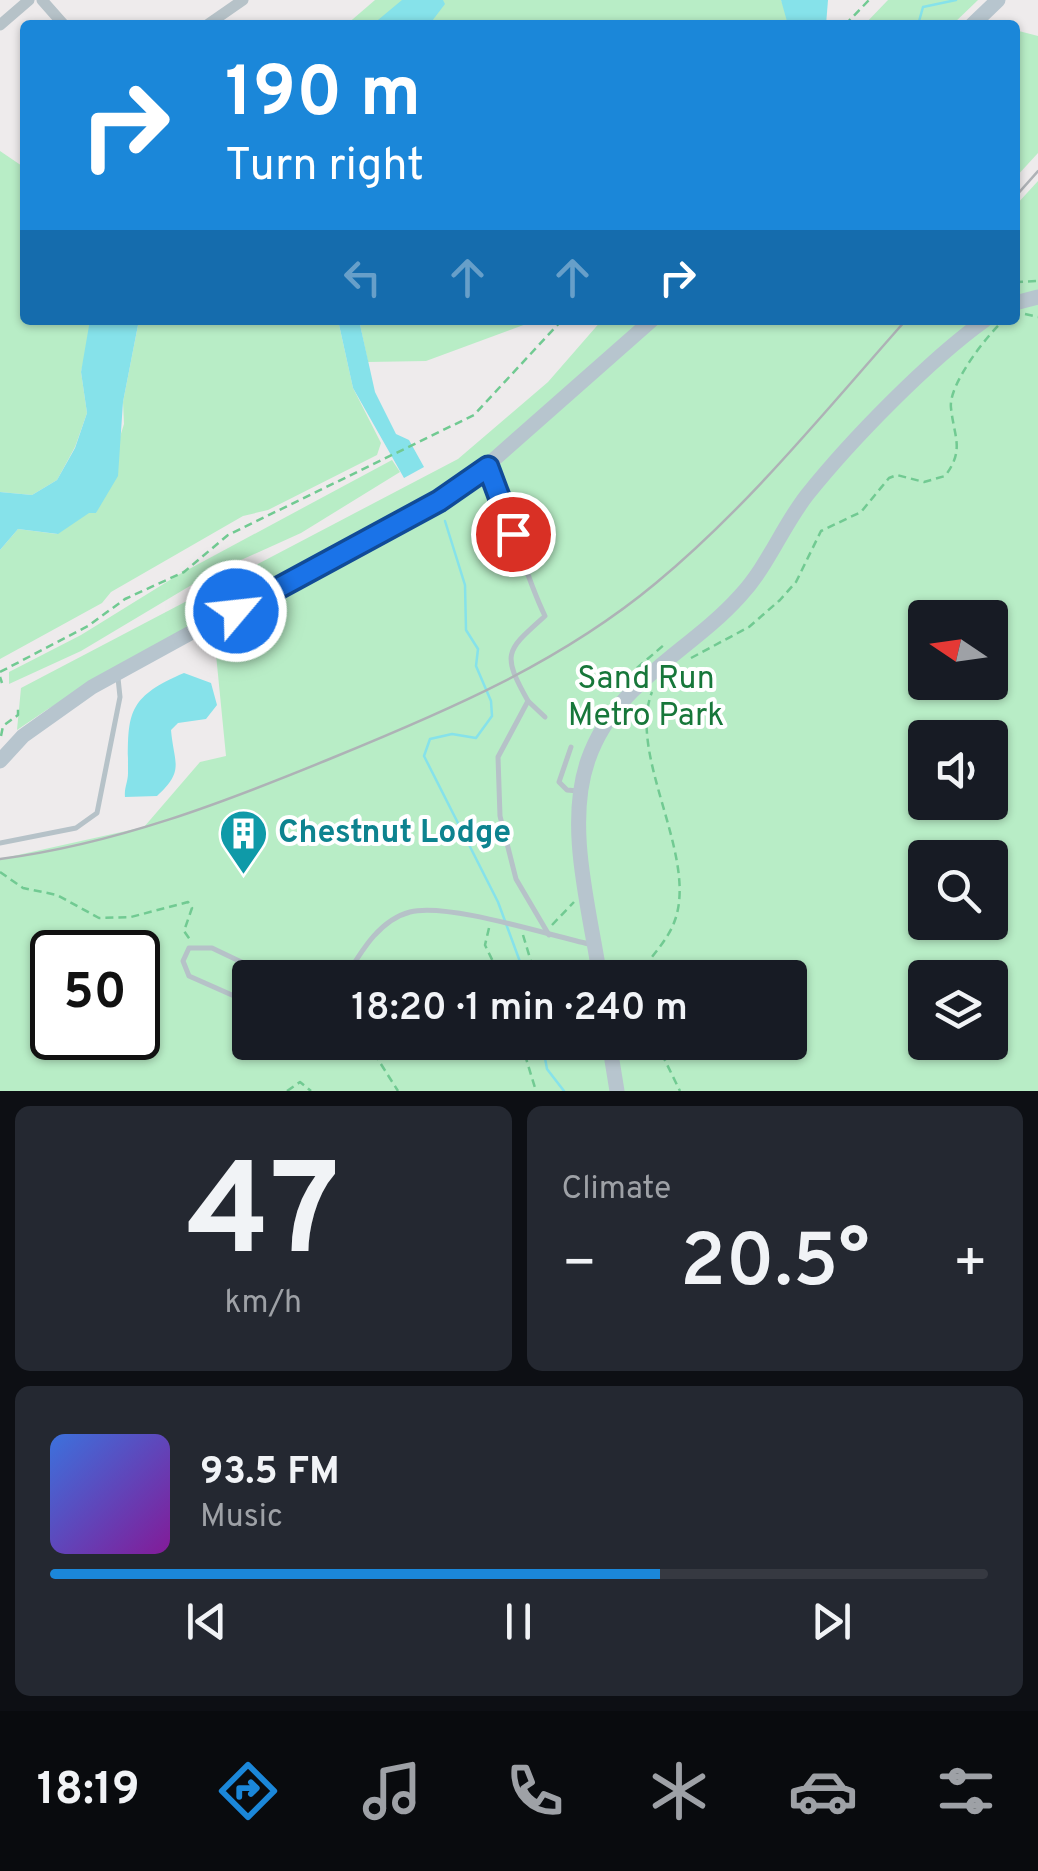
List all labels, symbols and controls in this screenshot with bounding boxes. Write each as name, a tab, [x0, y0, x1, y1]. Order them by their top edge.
text: 190 m	[225, 52, 421, 141]
icon: right	[60, 60, 190, 190]
text: Turn right	[225, 139, 424, 196]
icon: left	[335, 250, 390, 305]
icon: ahead	[440, 250, 495, 305]
icon: ahead	[545, 250, 600, 305]
icon: right	[650, 250, 705, 305]
pin	[471, 492, 556, 577]
icon: arrive	[486, 507, 541, 562]
position arrow	[184, 559, 288, 663]
north arrow	[908, 600, 1008, 700]
map controls	[908, 600, 1008, 1060]
park label: Sand Run Metro Park	[568, 660, 724, 737]
button: sound	[908, 720, 1008, 820]
building icon: Chestnut Lodge	[217, 808, 269, 876]
place label: Chestnut Lodge	[278, 814, 511, 854]
button: search	[908, 840, 1008, 940]
speed limit sign: 50	[30, 930, 160, 1060]
button: layers	[908, 960, 1008, 1060]
text: 18:20 · 1 min · 240 m	[351, 985, 688, 1034]
text: 47	[187, 1136, 340, 1301]
text: Climate	[562, 1170, 671, 1210]
text: 20.5°	[680, 1218, 870, 1313]
text: −	[562, 1231, 597, 1301]
text: +	[953, 1231, 988, 1301]
text: km/h	[224, 1284, 302, 1324]
text: 93.5 FM	[200, 1449, 340, 1498]
text: Music	[200, 1498, 283, 1538]
icon: previous	[179, 1594, 234, 1649]
icon: pause	[491, 1594, 546, 1649]
icon: next	[804, 1594, 859, 1649]
icon: directions	[213, 1756, 283, 1826]
icon: music	[357, 1756, 427, 1826]
icon: phone	[500, 1756, 570, 1826]
icon: climate	[644, 1756, 714, 1826]
icon: car	[788, 1756, 858, 1826]
icon: filters	[931, 1756, 1001, 1826]
text: 18:19	[37, 1763, 140, 1820]

